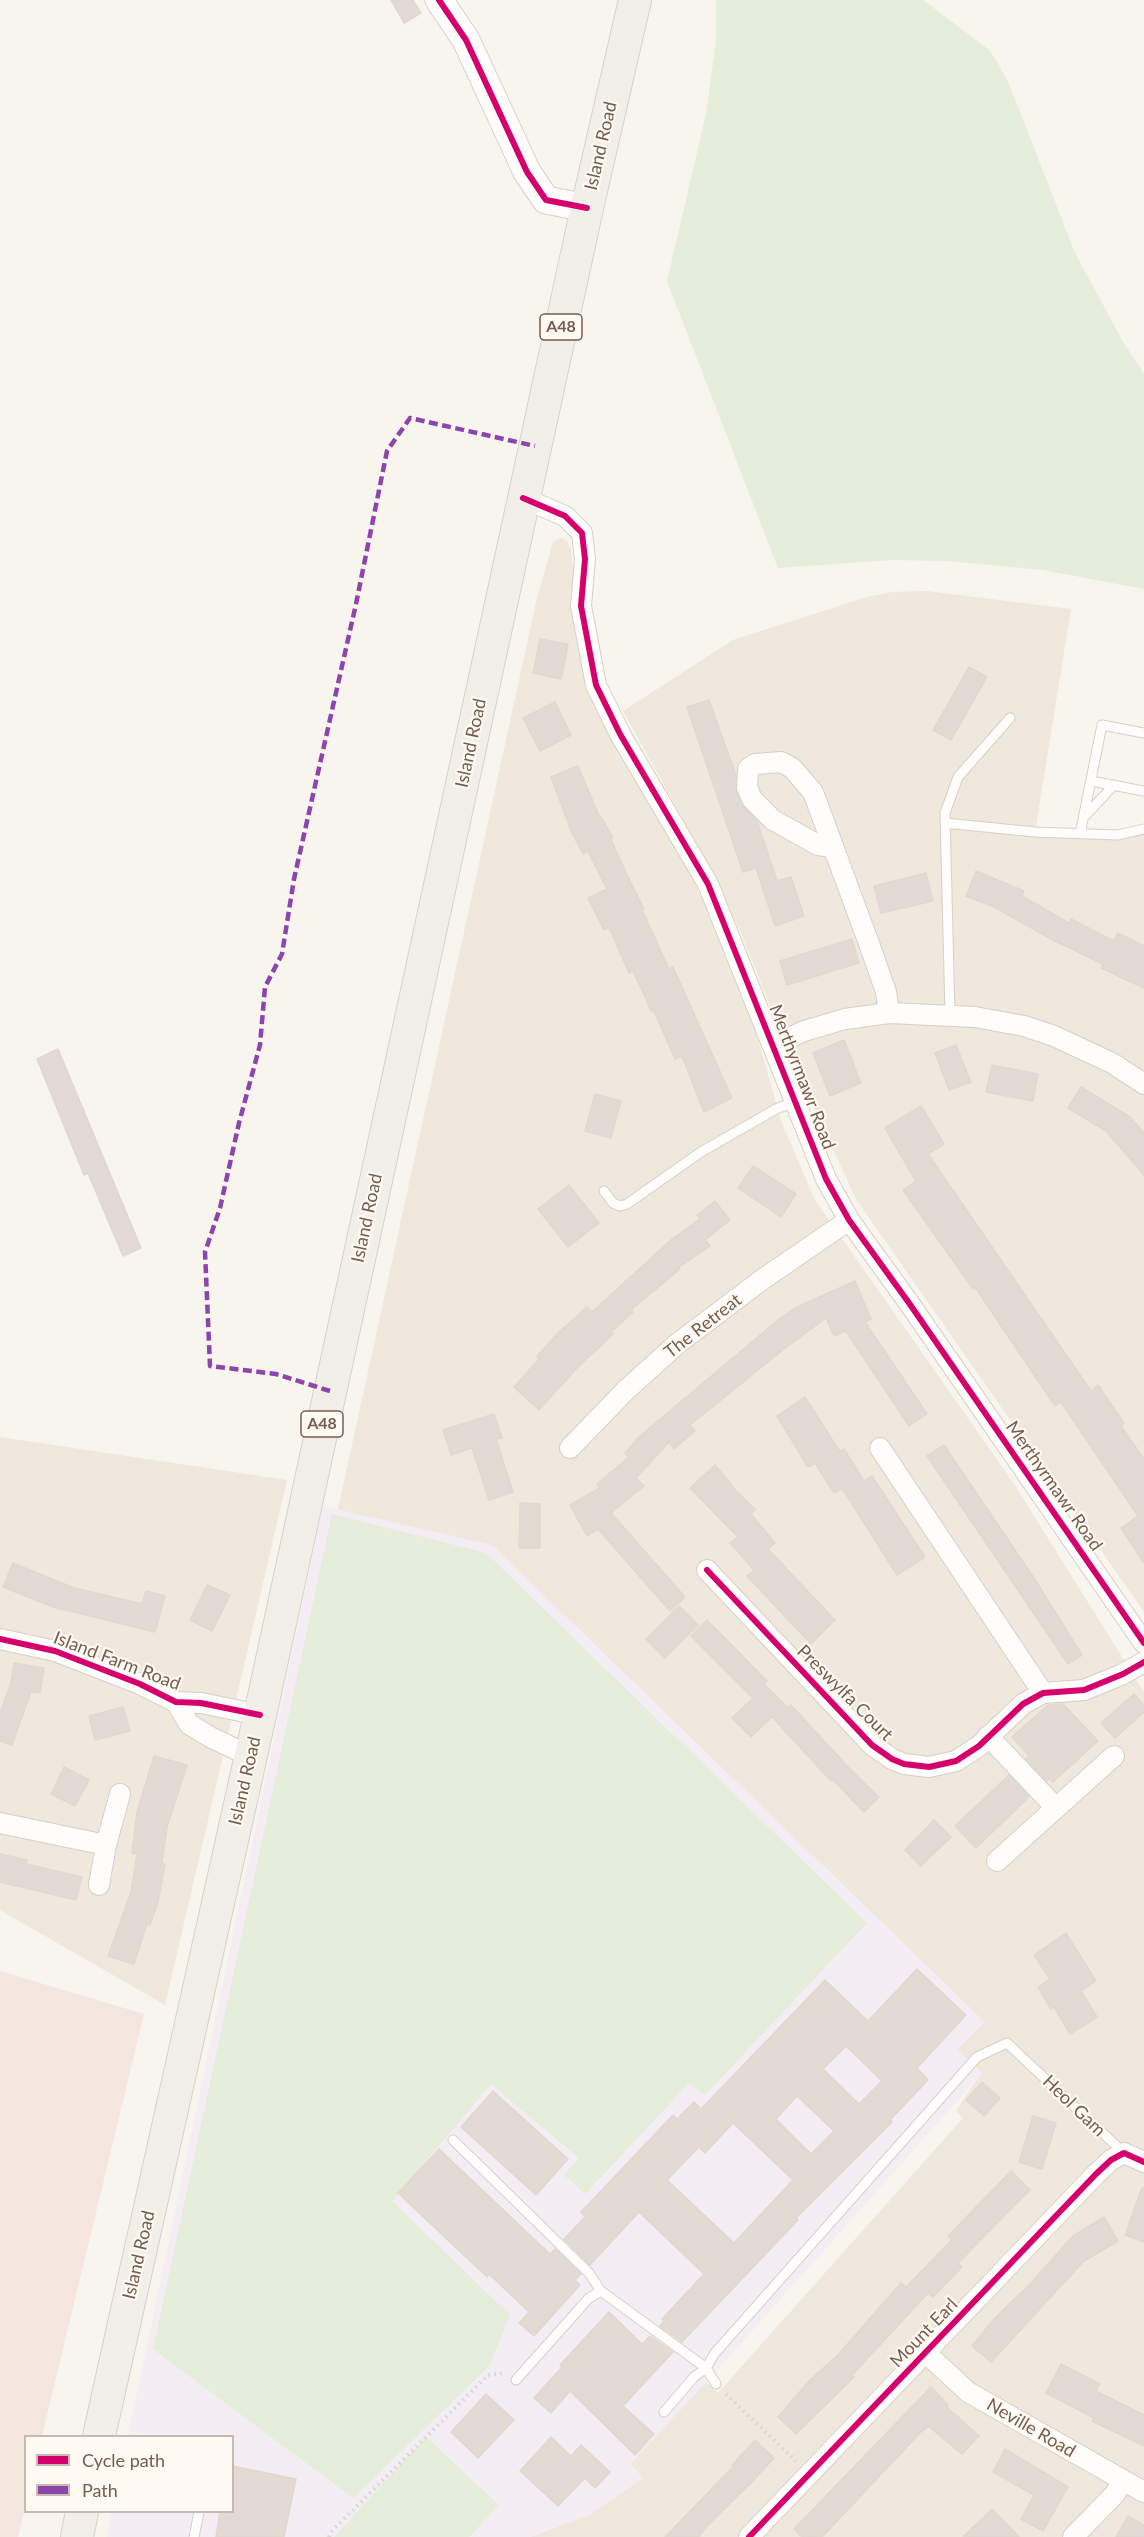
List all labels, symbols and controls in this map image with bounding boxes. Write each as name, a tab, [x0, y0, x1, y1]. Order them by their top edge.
street label: Island Road	[580, 100, 622, 192]
road number: A48	[540, 314, 582, 340]
street label: Island Road	[451, 697, 491, 789]
street label: Merthyrmawr Road	[764, 1001, 840, 1153]
street label: Island Road	[347, 1172, 387, 1264]
street label: The Retreat	[660, 1289, 746, 1363]
road number: A48	[301, 1411, 343, 1437]
street label: Merthyrmawr Road	[1001, 1417, 1107, 1555]
street label: Island Farm Road	[50, 1627, 184, 1695]
street label: Preswylfa Court	[793, 1641, 897, 1745]
street label: Island Road	[224, 1735, 266, 1827]
street label: Heol Gam	[1038, 2071, 1110, 2141]
street label: Island Road	[118, 2209, 160, 2301]
street label: Mount Earl	[886, 2294, 962, 2372]
street label: Neville Road	[983, 2394, 1079, 2462]
legend	[24, 2435, 234, 2513]
text: Cycle path	[82, 2449, 165, 2471]
text: Path	[82, 2479, 118, 2501]

